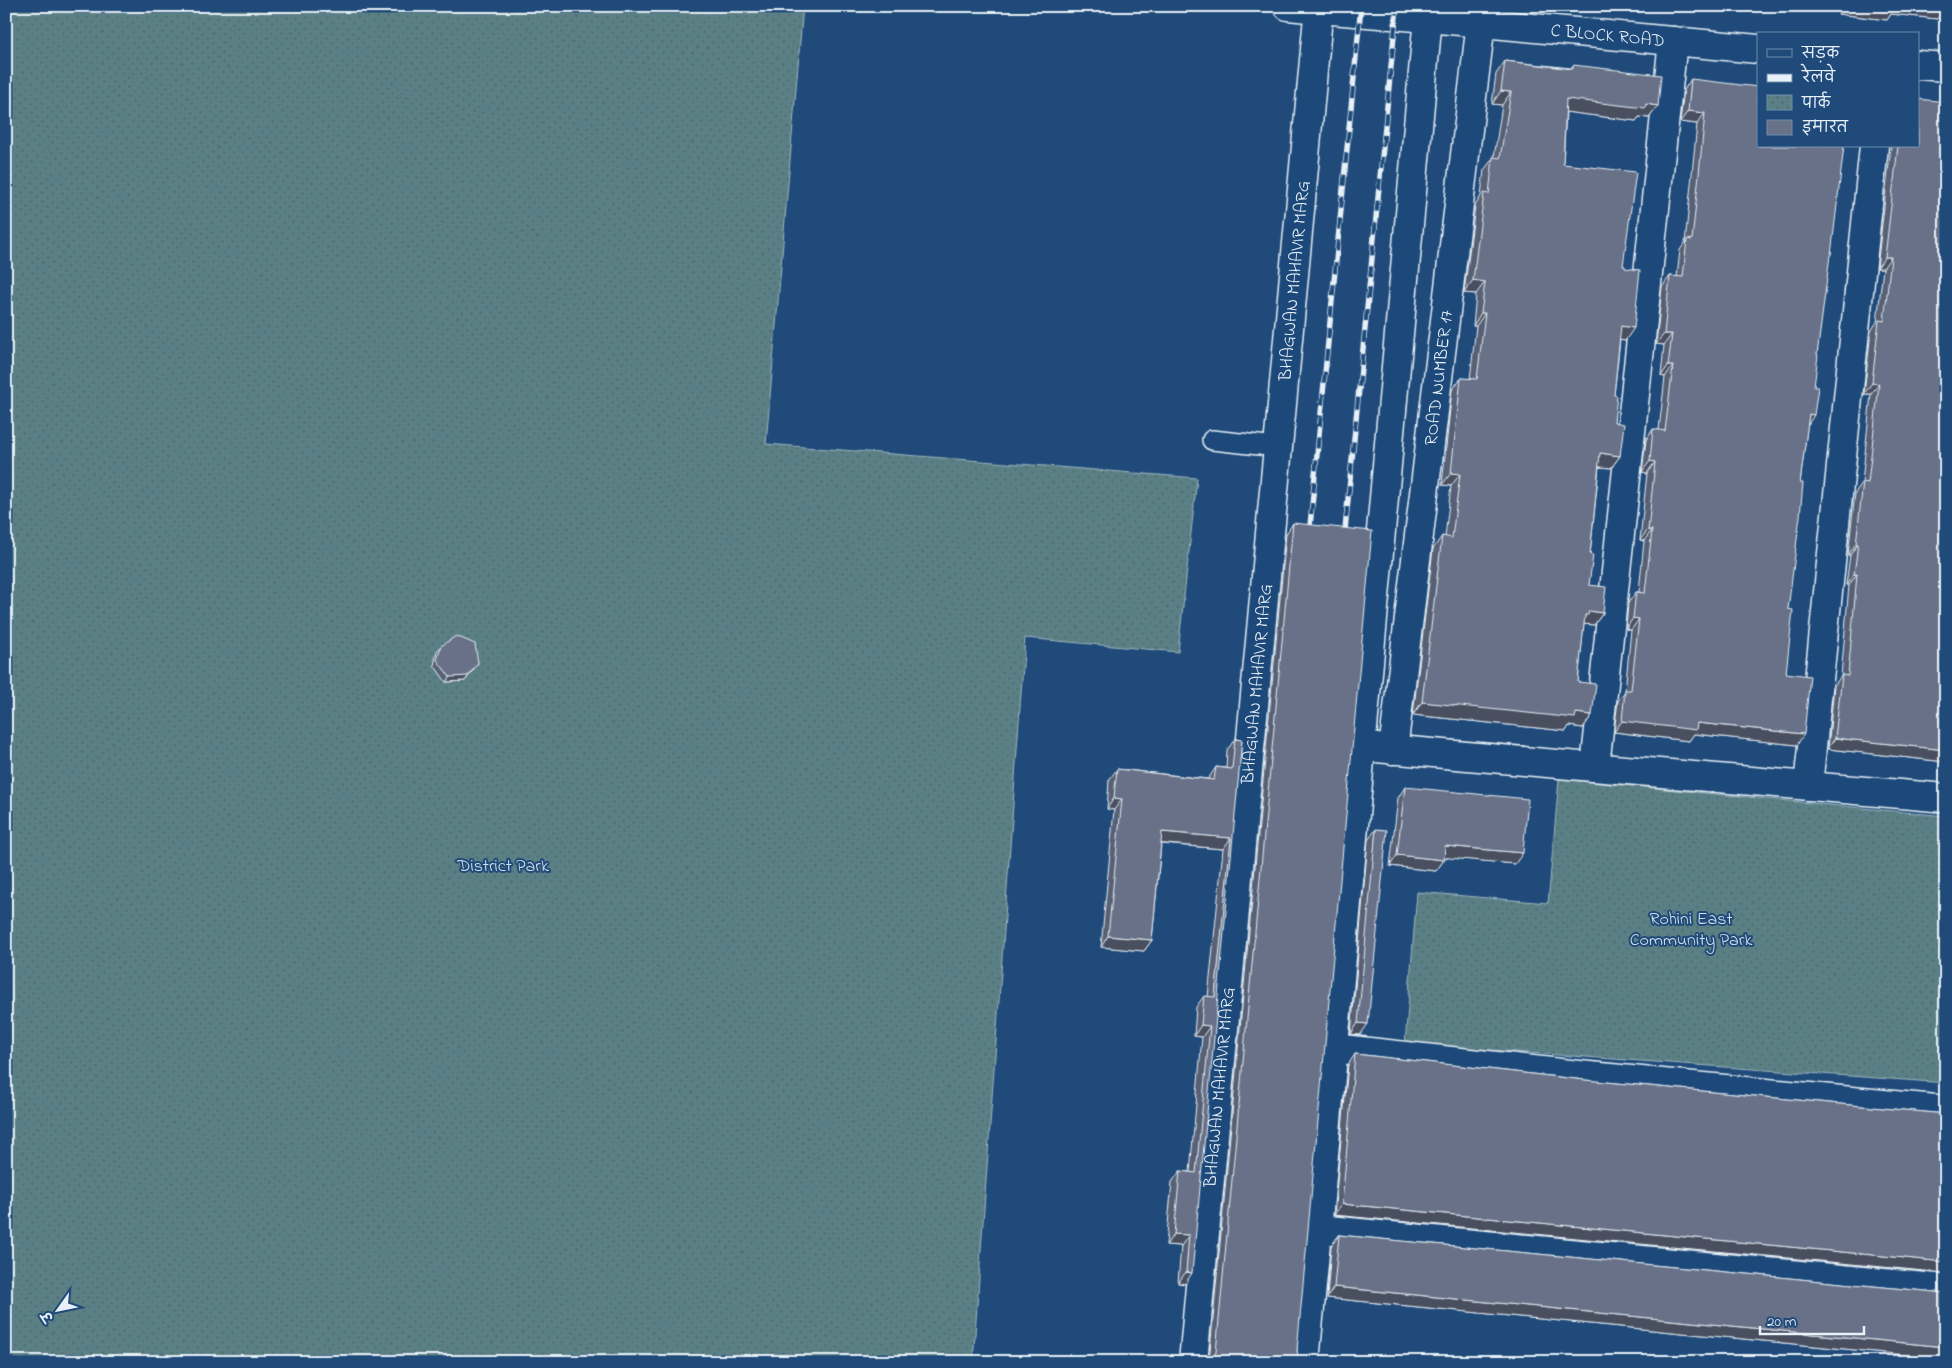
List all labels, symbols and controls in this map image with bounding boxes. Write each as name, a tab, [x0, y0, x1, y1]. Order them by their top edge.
street label: C BLOCK ROAD	[1549, 19, 1666, 55]
legend	[1757, 32, 1920, 148]
text: सड़क	[1801, 43, 1840, 65]
text: रेलवे	[1800, 63, 1836, 89]
text: पार्क	[1801, 91, 1832, 115]
text: इमारत	[1802, 117, 1849, 139]
street label: BHAGWAN MAHAVIR MARG	[1273, 180, 1318, 383]
street label: ROAD NUMBER 17	[1419, 308, 1461, 447]
street label: BHAGWAN MAHAVIR MARG	[1236, 583, 1280, 786]
park label: District Park	[456, 854, 549, 880]
park label: Rohini East Community Park	[1630, 907, 1752, 954]
street label: BHAGWAN MAHAVIR MARG	[1198, 986, 1243, 1190]
north arrow	[32, 1286, 82, 1336]
scale bar	[1760, 1303, 1863, 1335]
text: उ	[36, 1305, 61, 1328]
text: 20 m	[1767, 1311, 1797, 1333]

